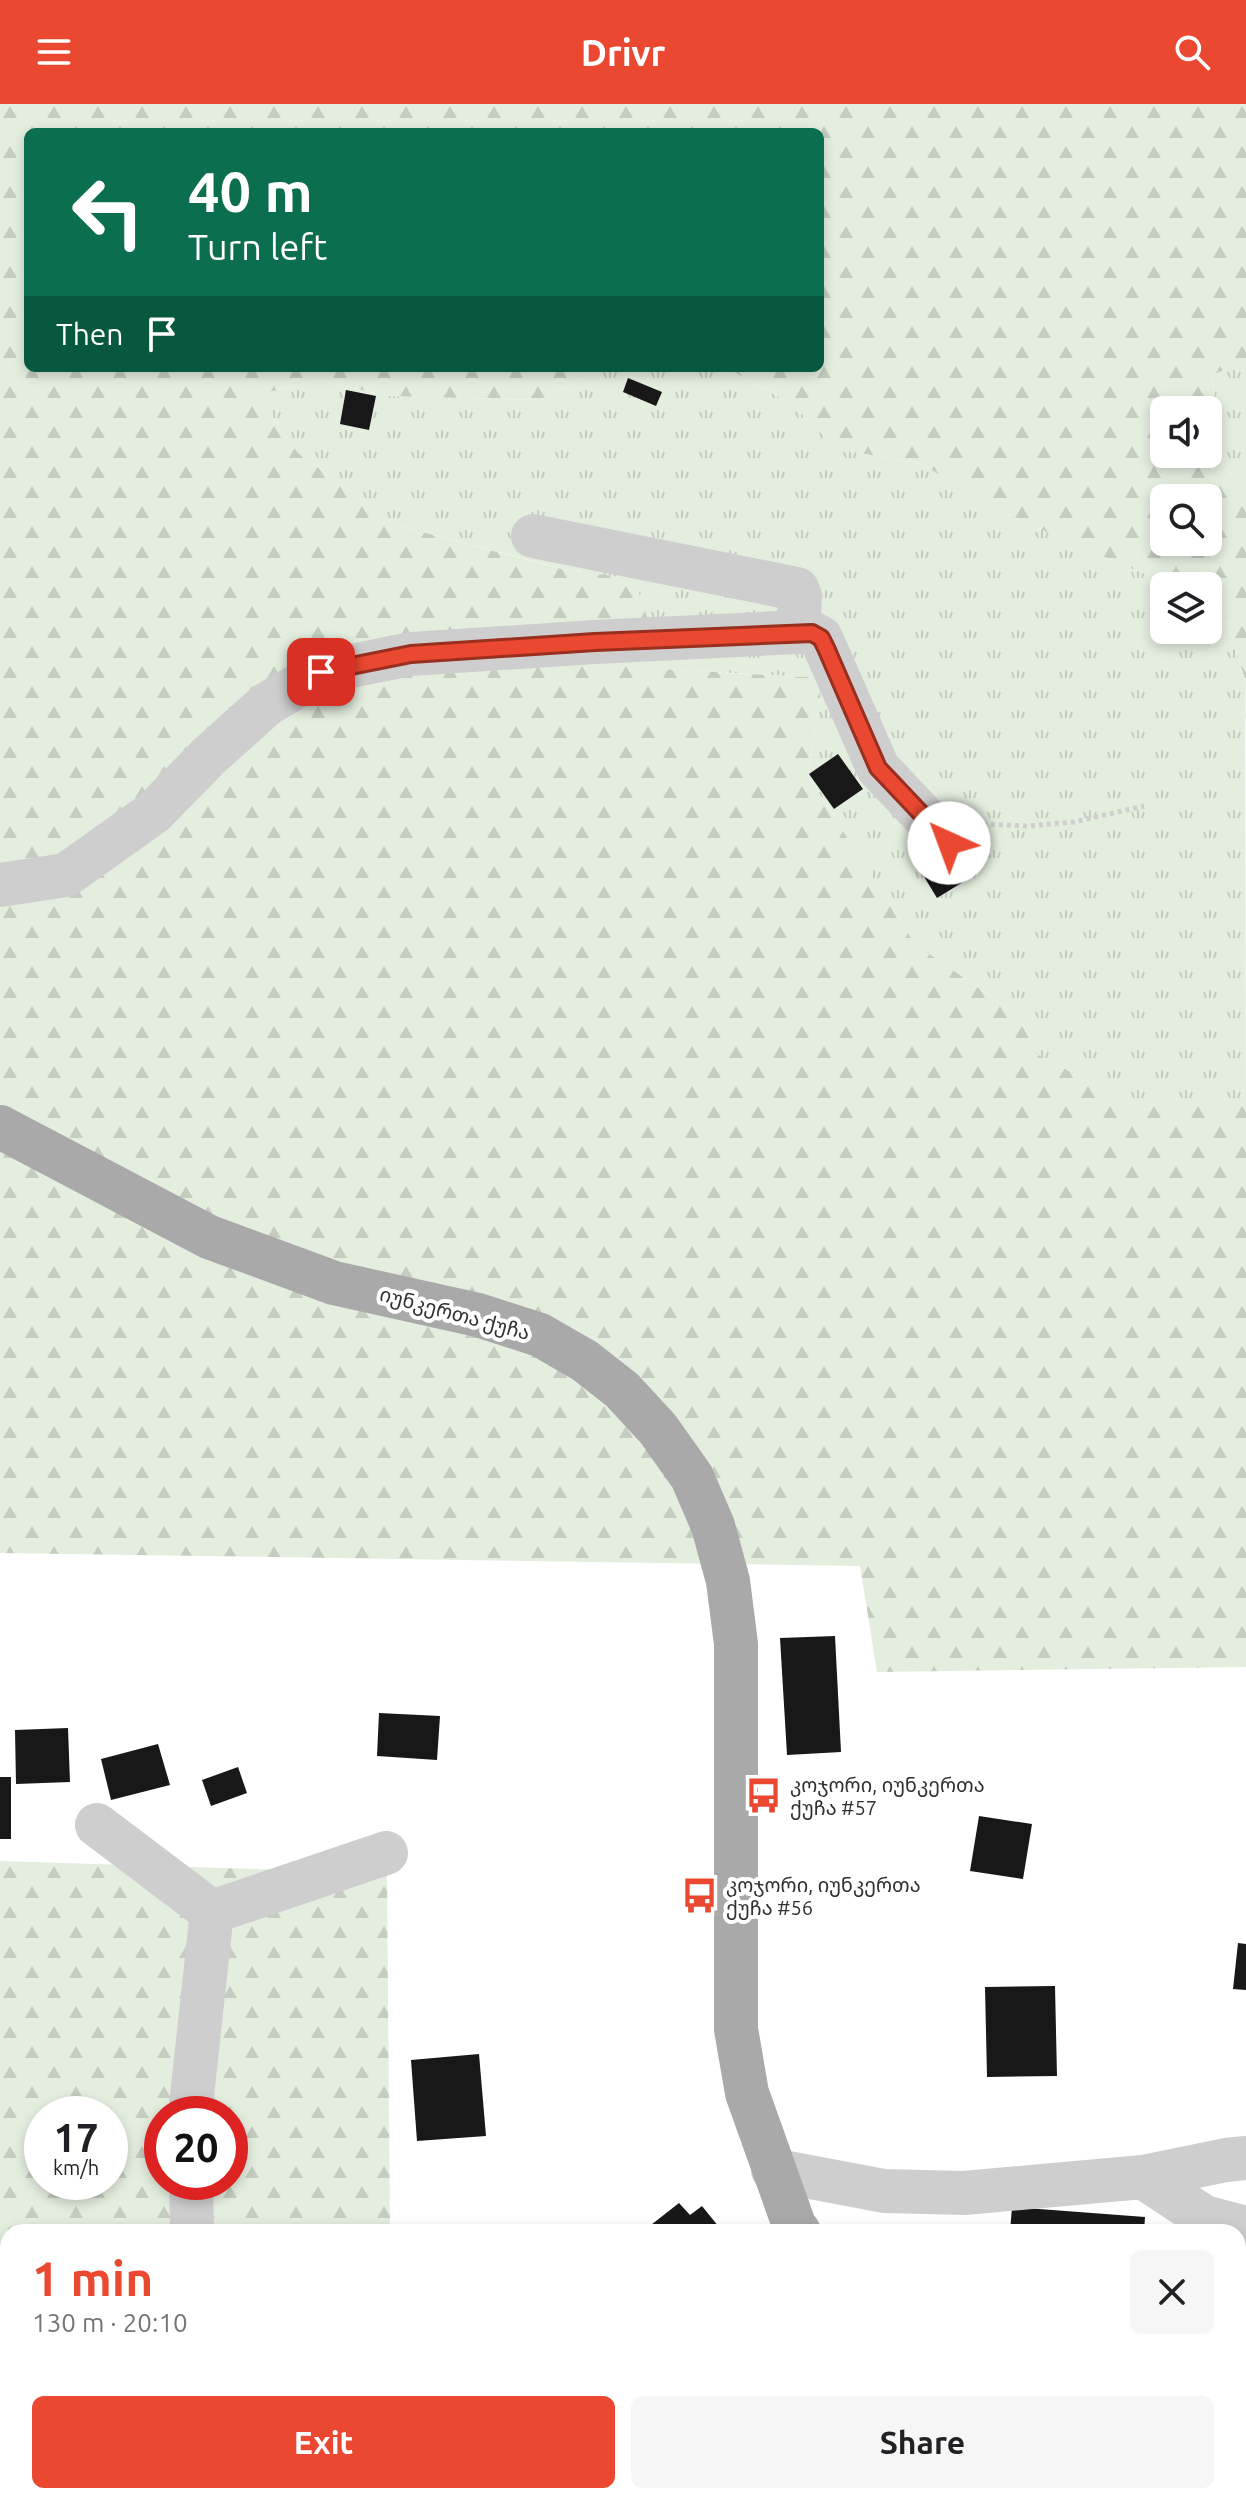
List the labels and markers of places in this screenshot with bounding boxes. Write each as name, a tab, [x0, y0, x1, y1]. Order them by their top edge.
pin	[287, 638, 355, 706]
place label: კოჯორი, იუნკერთა ქუჩა #57	[790, 1773, 985, 1820]
bus stop icon: კოჯორი, იუნკერთა ქუჩა #57	[745, 1777, 783, 1815]
place label: კოჯორი, იუნკერთა ქუჩა #56	[726, 1873, 921, 1920]
bus stop icon: კოჯორი, იუნკერთა ქუჩა #56	[681, 1876, 719, 1914]

